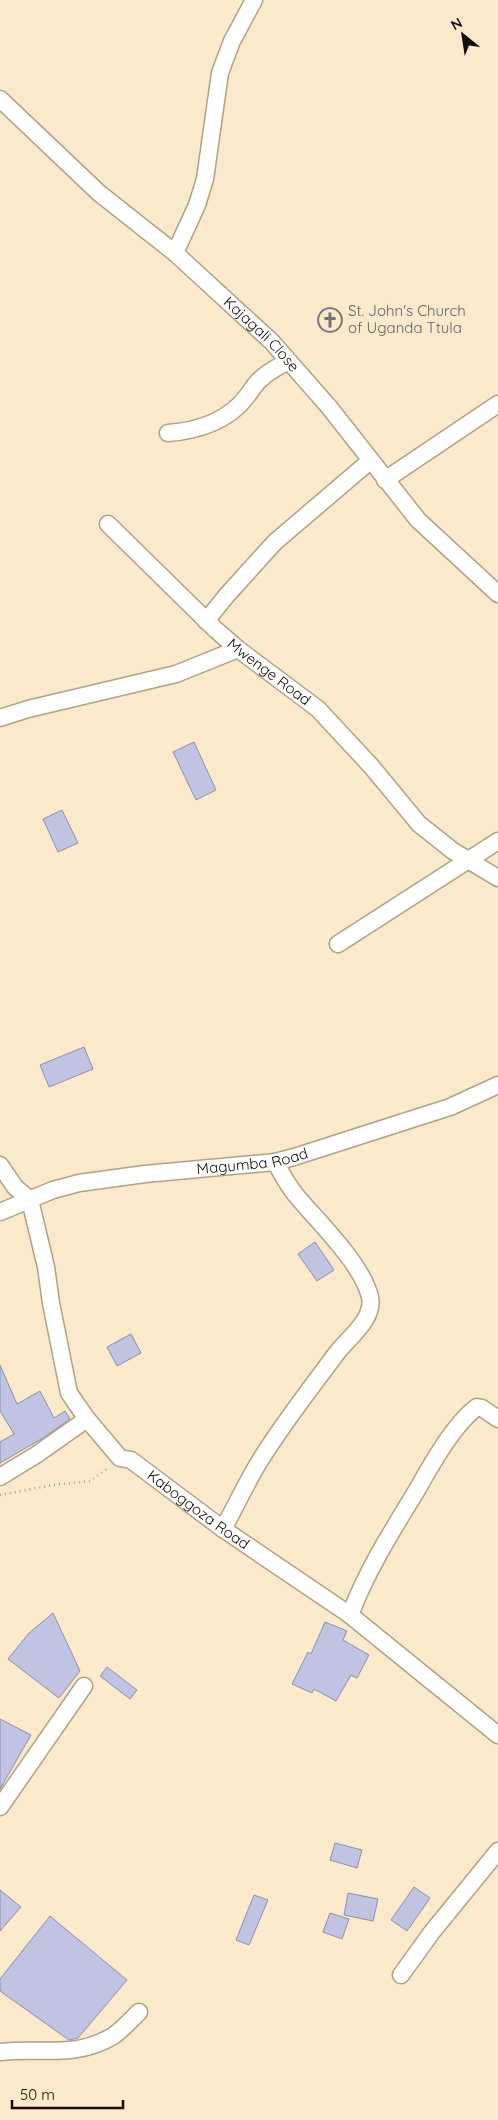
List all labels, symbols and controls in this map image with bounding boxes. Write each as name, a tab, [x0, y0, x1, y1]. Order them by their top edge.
north arrow	[438, 10, 488, 60]
text: N	[448, 13, 465, 34]
street label: Kajagali Close	[220, 292, 304, 375]
place label: St. John's Church of Uganda Ttula	[348, 301, 466, 337]
church icon: St. John's Church of Uganda Ttula	[317, 307, 343, 333]
street label: Mwenge Road	[224, 634, 315, 709]
street label: Magumba Road	[196, 1143, 310, 1178]
street label: Kaboggoza Road	[144, 1465, 253, 1553]
scale bar	[12, 2078, 124, 2110]
text: 50 m	[20, 2085, 55, 2104]

